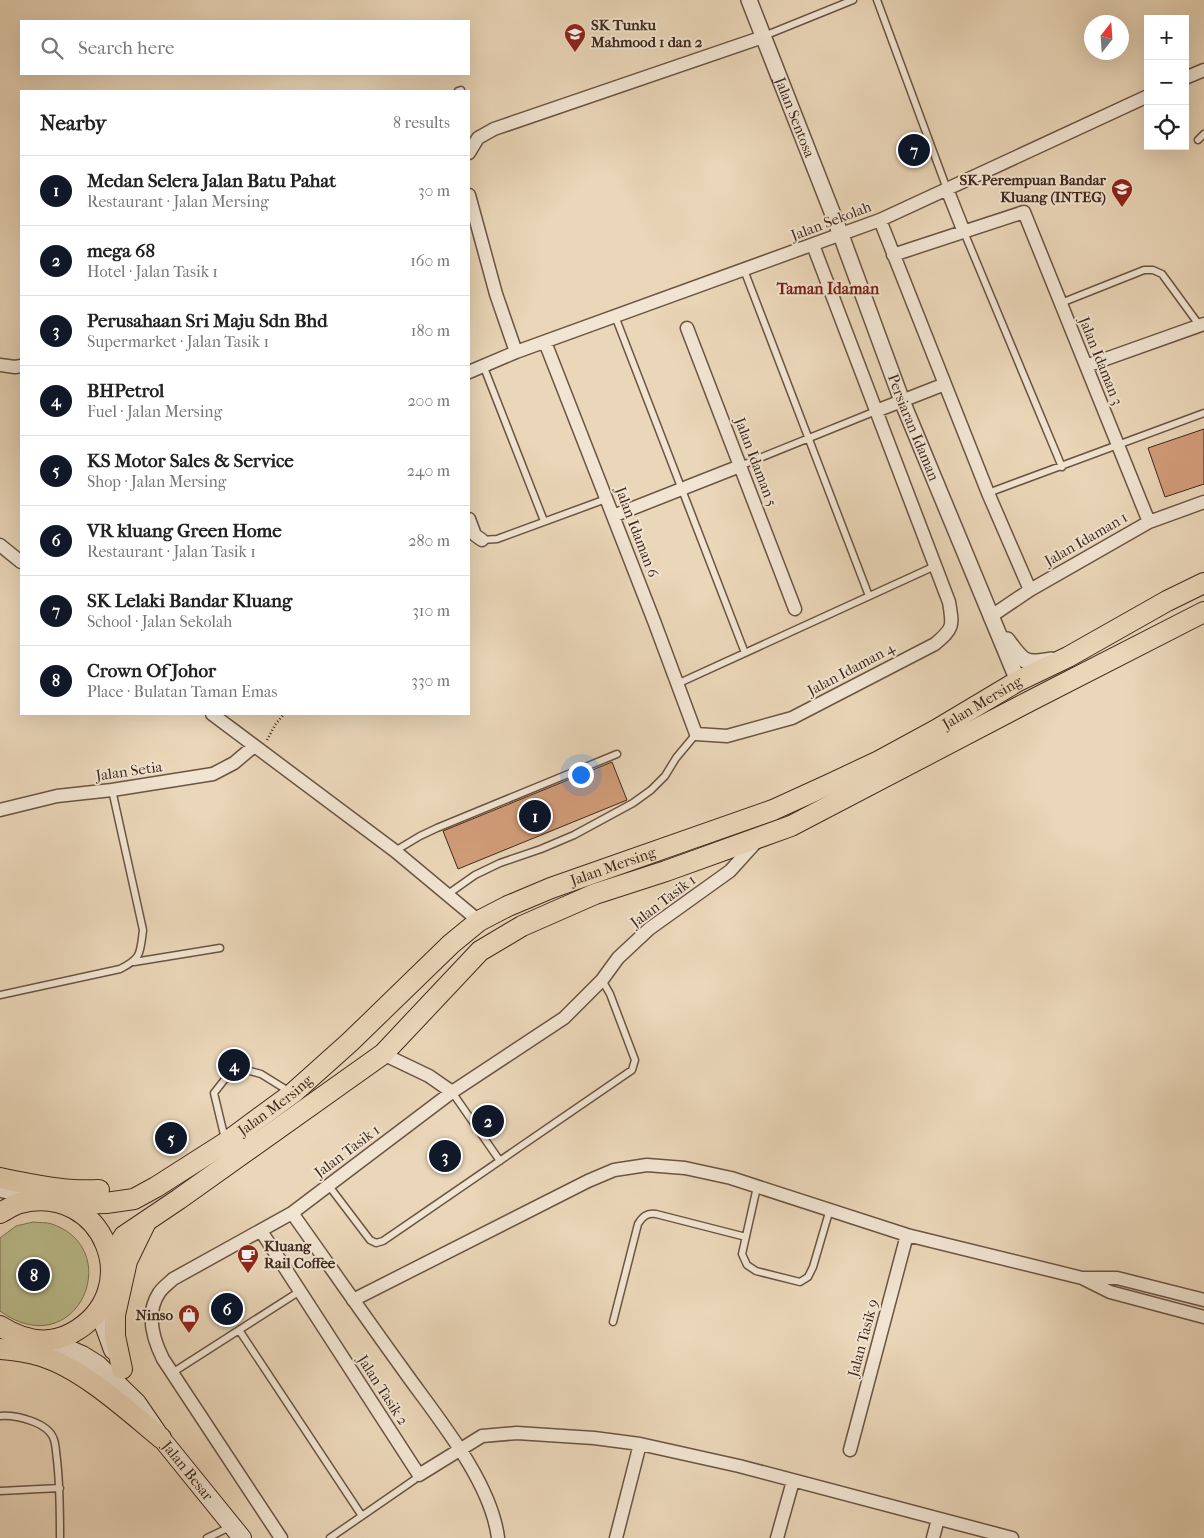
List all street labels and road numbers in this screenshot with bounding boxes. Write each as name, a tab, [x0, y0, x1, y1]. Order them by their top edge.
street label: Jalan Sentosa	[771, 74, 819, 161]
street label: Jalan Sekolah	[787, 197, 874, 245]
street label: Jalan Idaman 3	[1075, 313, 1127, 408]
street label: Persiaran Idaman	[884, 372, 943, 484]
street label: Jalan Idaman 5	[730, 414, 781, 509]
street label: Jalan Idaman 6	[611, 483, 663, 581]
street label: Jalan Idaman 1	[1040, 508, 1131, 570]
street label: Jalan Idaman 4	[803, 638, 899, 700]
street label: Jalan Mersing	[938, 671, 1026, 734]
street label: Jalan Setia	[94, 757, 165, 785]
street label: Jalan Mersing	[567, 843, 659, 890]
street label: Jalan Tasik 1	[626, 871, 699, 932]
street label: Jalan Mersing	[233, 1070, 317, 1140]
street label: Jalan Tasik 1	[310, 1121, 383, 1182]
street label: Jalan Tasik 9	[844, 1297, 882, 1380]
street label: Jalan Tasik 2	[353, 1351, 412, 1429]
street label: Jalan Besar	[157, 1437, 217, 1505]

